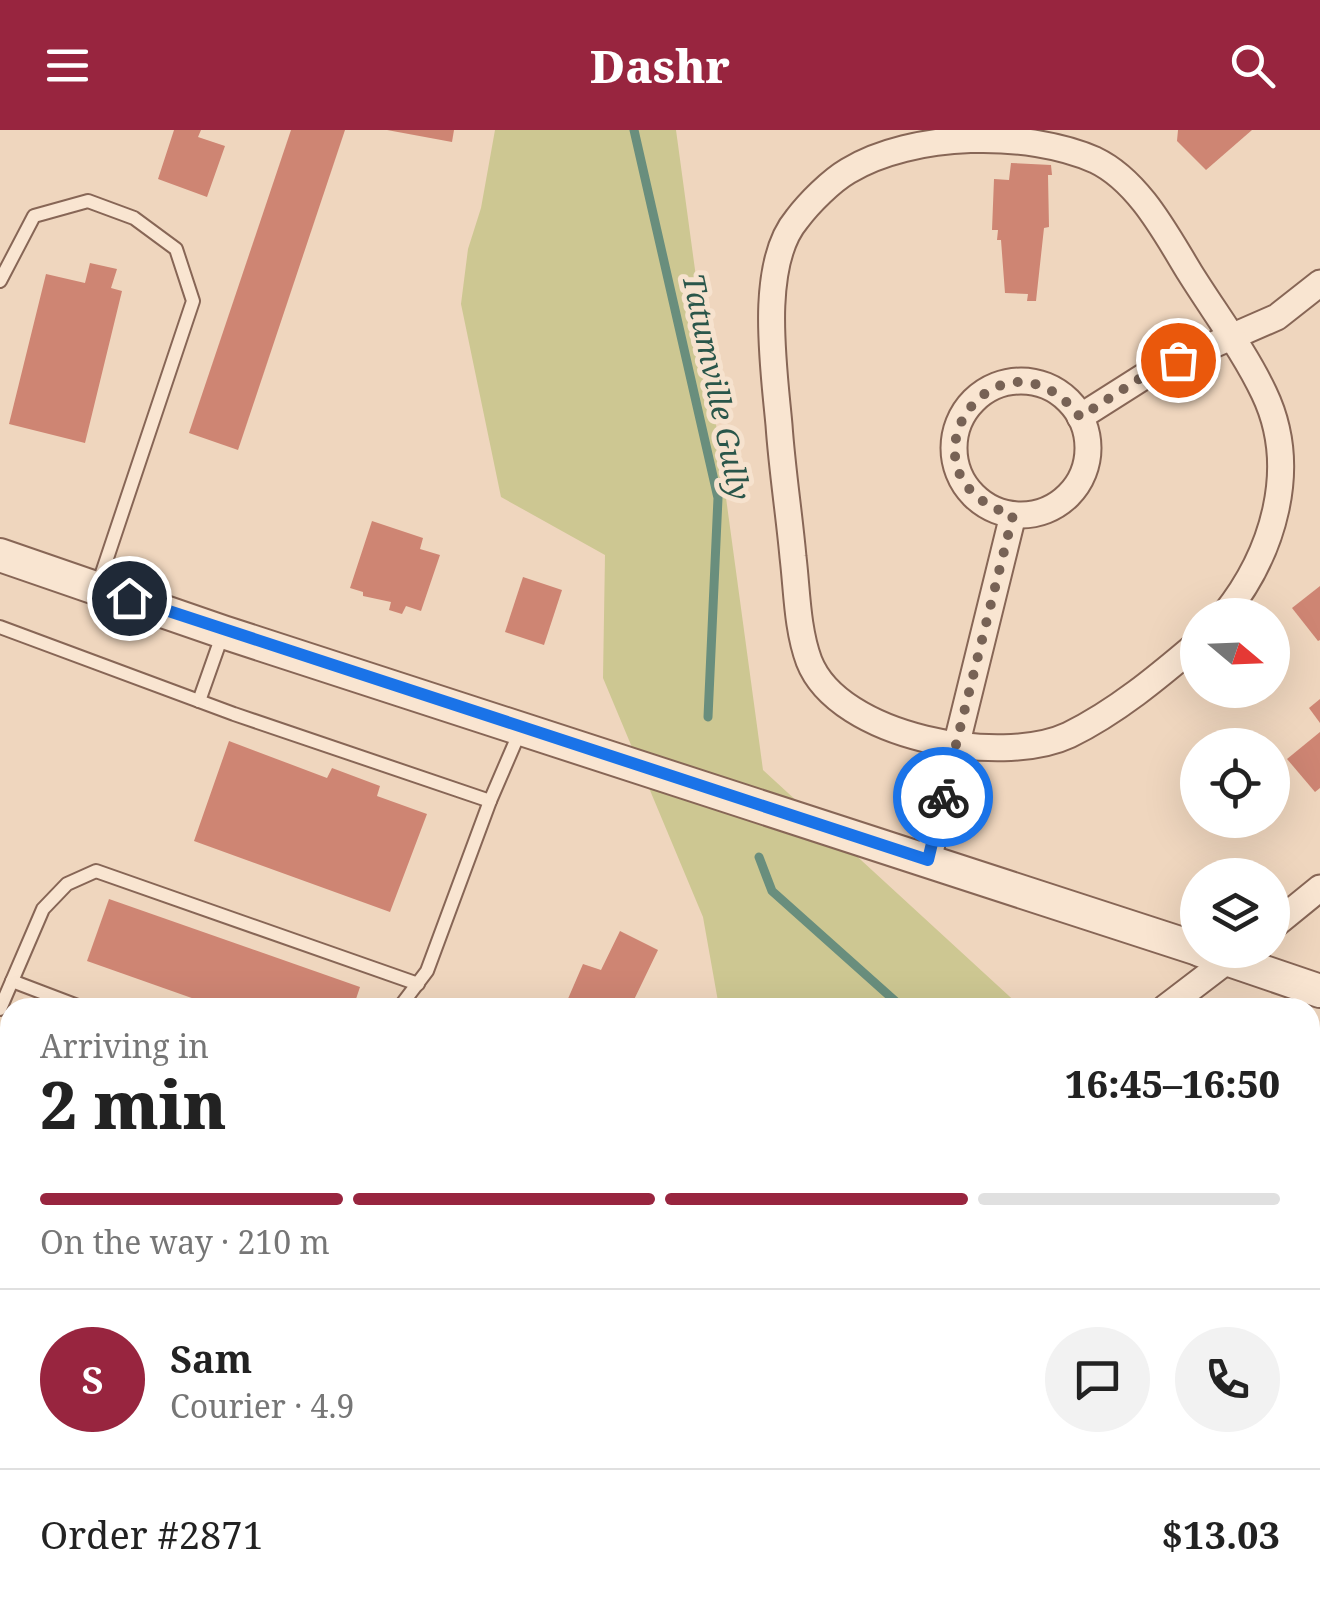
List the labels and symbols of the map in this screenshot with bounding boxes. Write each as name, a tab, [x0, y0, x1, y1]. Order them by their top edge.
water label: Tatumville Gully	[673, 270, 761, 504]
pin	[1136, 318, 1221, 403]
pin	[87, 556, 172, 641]
north arrow	[1180, 598, 1290, 708]
courier	[893, 747, 993, 847]

